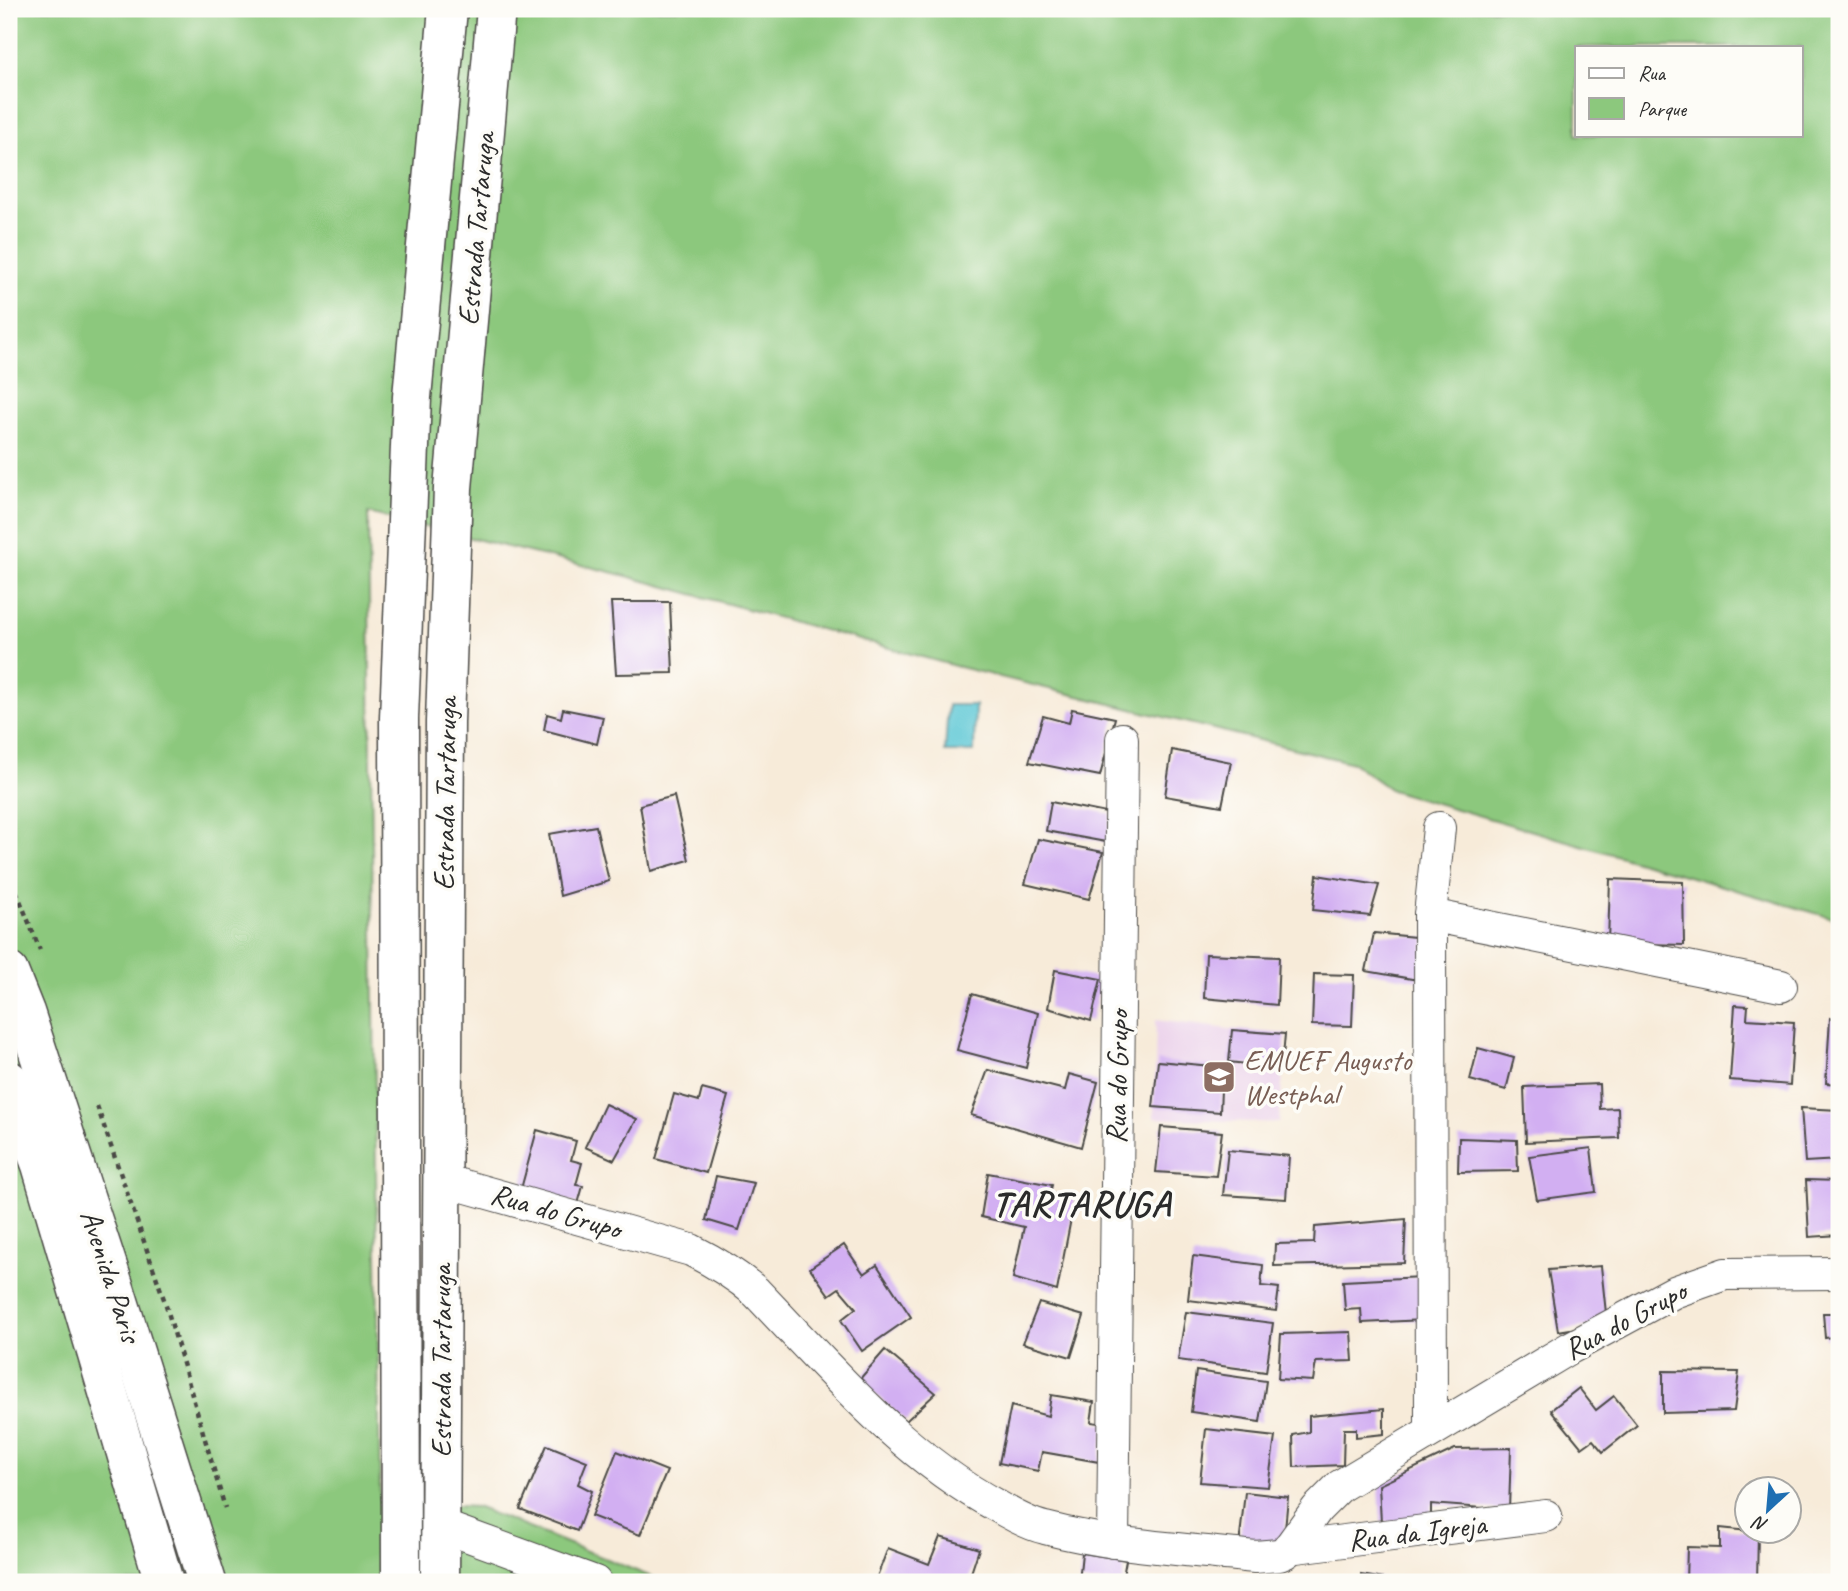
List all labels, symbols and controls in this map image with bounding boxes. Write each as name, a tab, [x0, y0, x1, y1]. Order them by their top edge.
legend	[1575, 46, 1802, 136]
text: Rua	[1638, 60, 1666, 86]
text: Parque	[1638, 96, 1687, 122]
street label: Estrada Tartaruga	[449, 129, 504, 327]
street label: Estrada Tartaruga	[424, 695, 466, 891]
street label: Rua do Grupo	[1097, 1006, 1137, 1144]
place label: EMUEF Augusto Westphal	[1244, 1041, 1413, 1113]
school or university icon: EMUEF Augusto Westphal	[1200, 1058, 1238, 1096]
street label: Rua do Grupo	[487, 1174, 629, 1249]
district label: TARTARUGA	[992, 1180, 1173, 1227]
street label: Avenida Paris	[72, 1205, 151, 1350]
street label: Estrada Tartaruga	[422, 1262, 460, 1457]
street label: Rua do Grupo	[1557, 1270, 1696, 1368]
north arrow	[1732, 1476, 1802, 1546]
street label: Rua da Igreja	[1346, 1504, 1490, 1559]
text: N	[1748, 1510, 1772, 1538]

